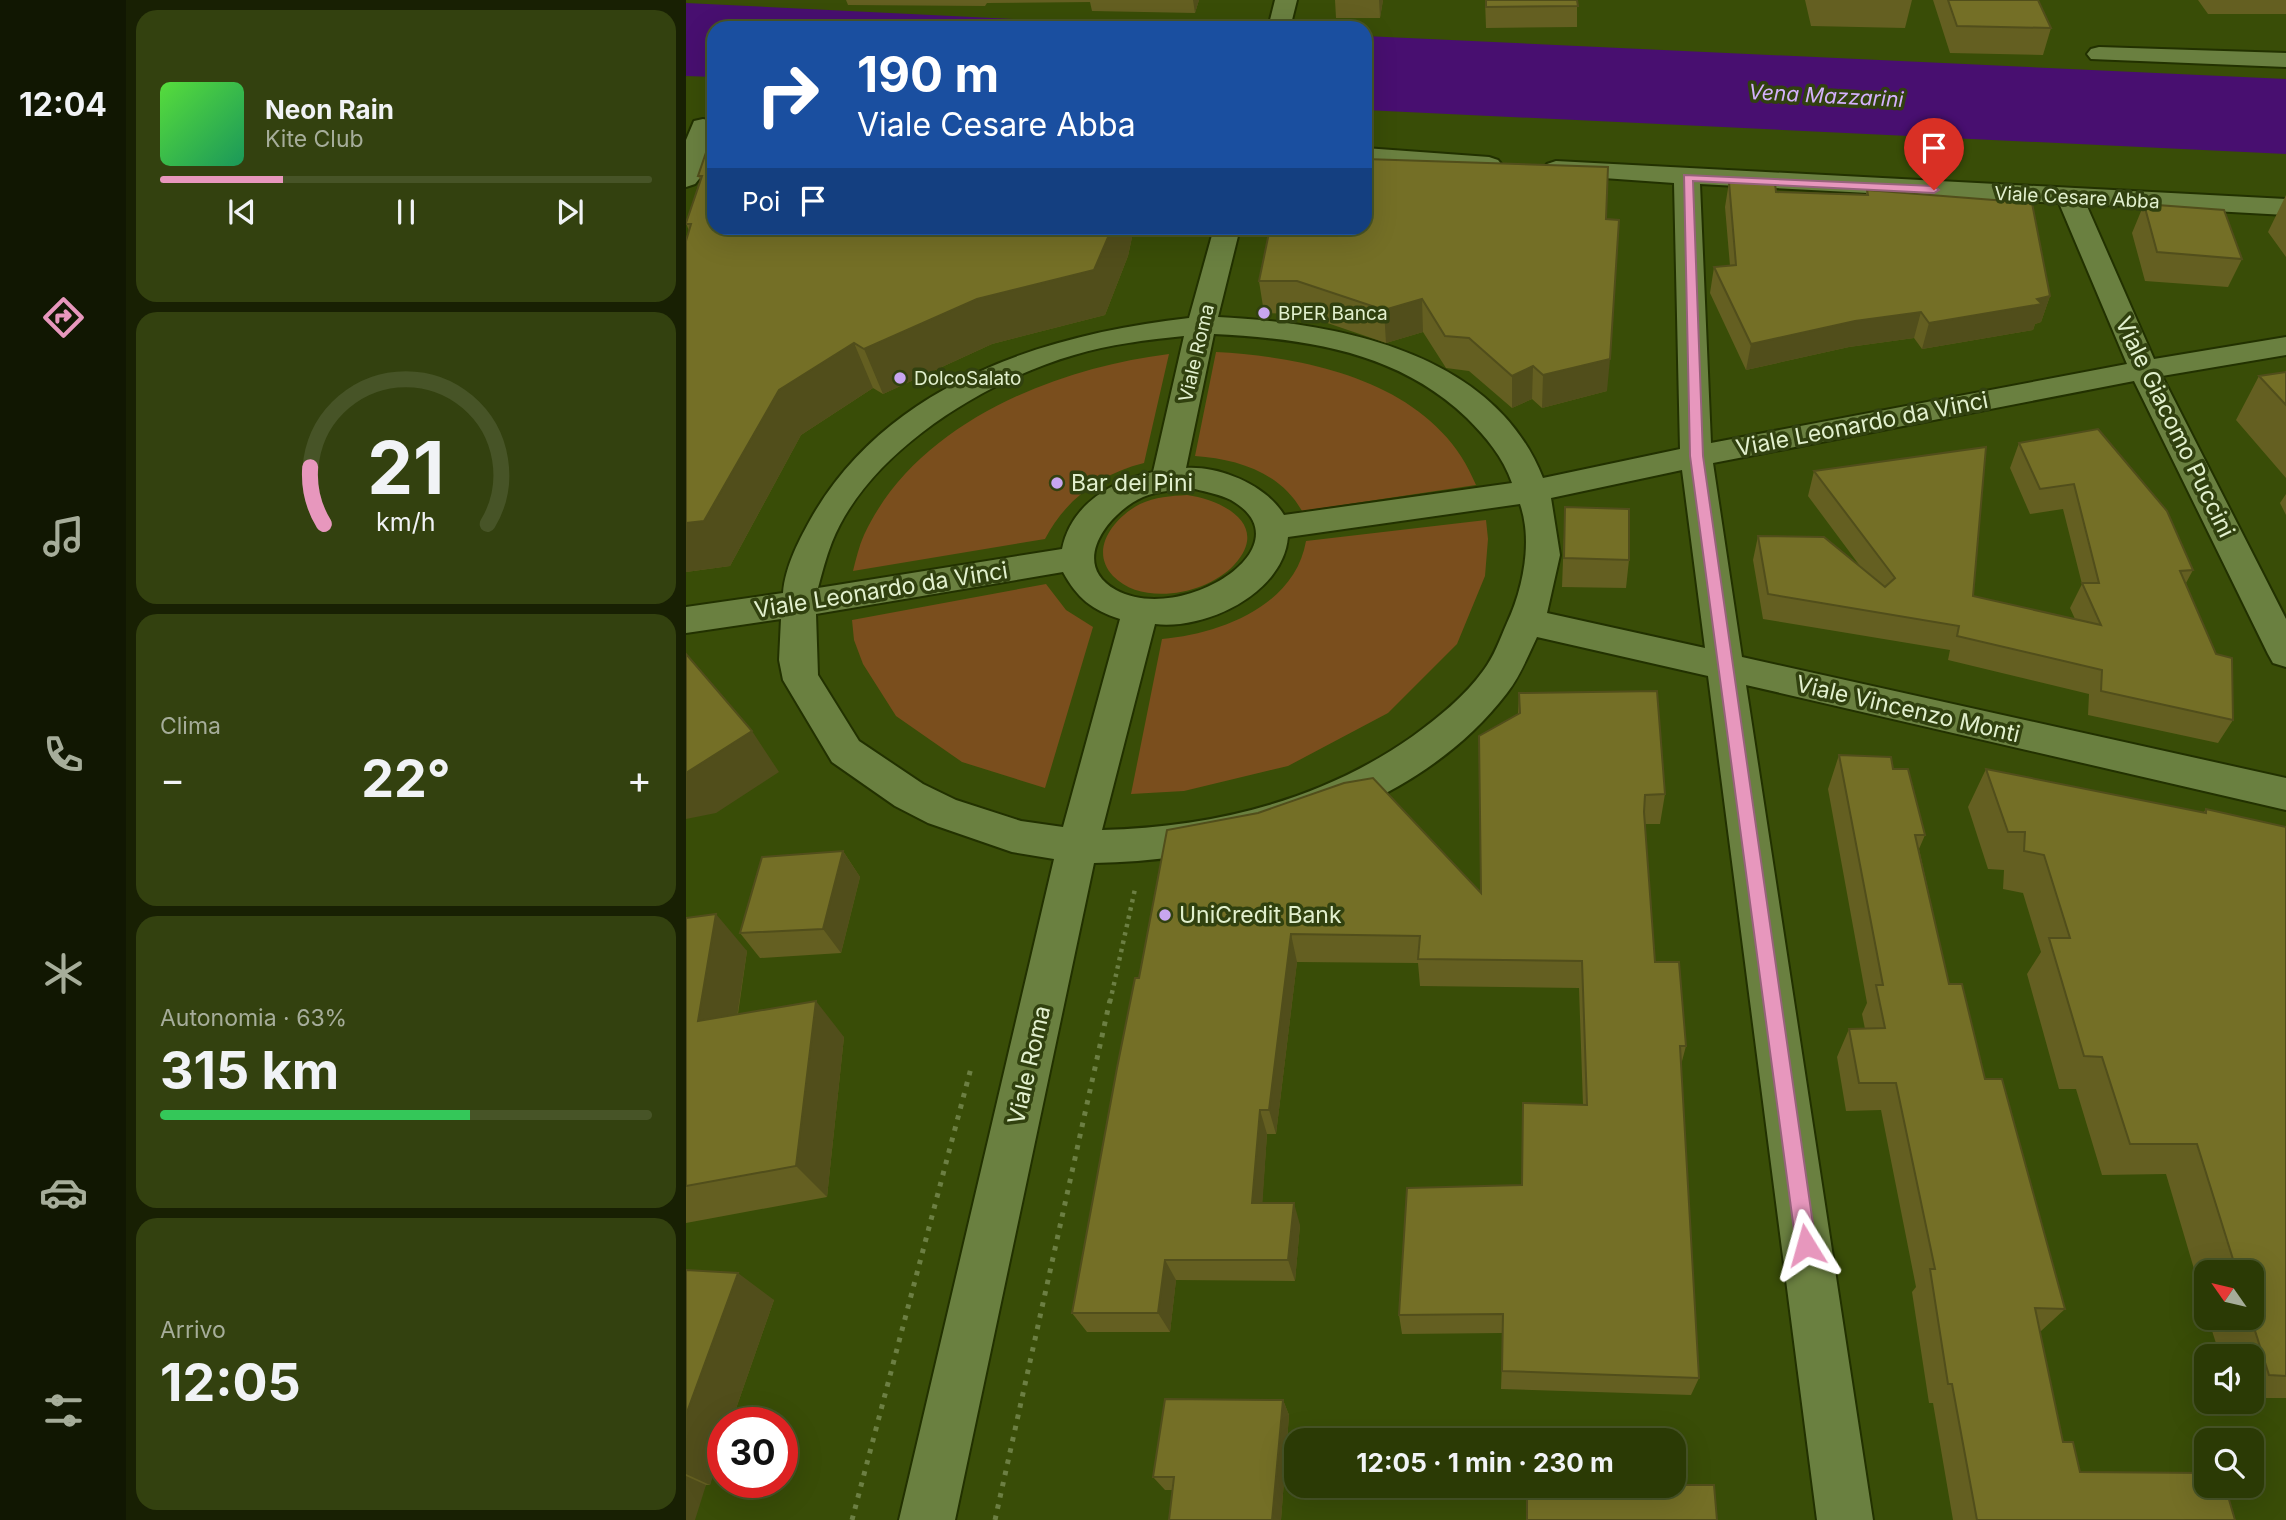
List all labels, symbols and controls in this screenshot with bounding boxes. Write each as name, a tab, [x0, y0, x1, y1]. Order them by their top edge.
text: 190 m	[857, 45, 999, 104]
icon: right	[742, 49, 833, 140]
water label: Vena Mazzarini	[1748, 79, 1905, 112]
text: 12:04	[19, 85, 107, 124]
text: Neon Rain	[265, 94, 394, 125]
text: Viale Cesare Abba	[857, 105, 1136, 144]
pin	[1904, 118, 1964, 190]
text: Kite Club	[265, 125, 364, 153]
icon: arrive	[1915, 129, 1953, 167]
icon: arrive	[794, 182, 832, 220]
street label: Viale Cesare Abba	[1994, 182, 2160, 213]
text: Poi	[742, 186, 780, 217]
icon: previous	[223, 193, 261, 231]
icon: pause	[387, 193, 425, 231]
icon: next	[551, 193, 589, 231]
icon: directions	[39, 293, 88, 342]
street label: Viale Roma	[1174, 302, 1219, 404]
place label: BPER Banca	[1278, 302, 1388, 325]
marker: BPER Banca	[1256, 305, 1272, 321]
street label: Viale Giacomo Puccini	[2109, 312, 2241, 542]
place label: DolcoSalato	[914, 367, 1022, 390]
marker: DolcoSalato	[892, 370, 908, 386]
street label: Viale Leonardo da Vinci	[1734, 386, 1990, 462]
text: 21	[367, 423, 445, 512]
place label: Bar dei Pini	[1071, 469, 1193, 497]
marker: Bar dei Pini	[1049, 475, 1065, 491]
text: km/h	[376, 507, 436, 537]
icon: music	[39, 512, 88, 561]
street label: Viale Leonardo da Vinci	[752, 556, 1010, 624]
street label: Viale Vincenzo Monti	[1793, 670, 2023, 748]
text: Clima	[160, 712, 221, 740]
icon: phone	[39, 730, 88, 779]
text: 22°	[361, 747, 451, 810]
text: −	[160, 756, 185, 802]
text: +	[627, 756, 652, 802]
place label: UniCredit Bank	[1179, 901, 1342, 929]
marker: UniCredit Bank	[1157, 907, 1173, 923]
icon: climate	[39, 949, 88, 998]
street label: Viale Roma	[1002, 1003, 1056, 1127]
text: Autonomia · 63%	[160, 1004, 347, 1032]
text: 315 km	[160, 1039, 339, 1102]
icon: car	[39, 1168, 88, 1217]
position arrow	[1769, 1208, 1843, 1282]
north arrow	[2194, 1260, 2264, 1330]
map controls	[2194, 1260, 2264, 1498]
text: Arrivo	[160, 1316, 226, 1344]
button: sound	[2194, 1344, 2264, 1414]
text: 12:05	[160, 1351, 301, 1414]
icon: filters	[39, 1386, 88, 1435]
speed limit sign: 30	[707, 1407, 798, 1498]
button: search	[2194, 1428, 2264, 1498]
text: 12:05 · 1 min · 230 m	[1356, 1447, 1614, 1478]

